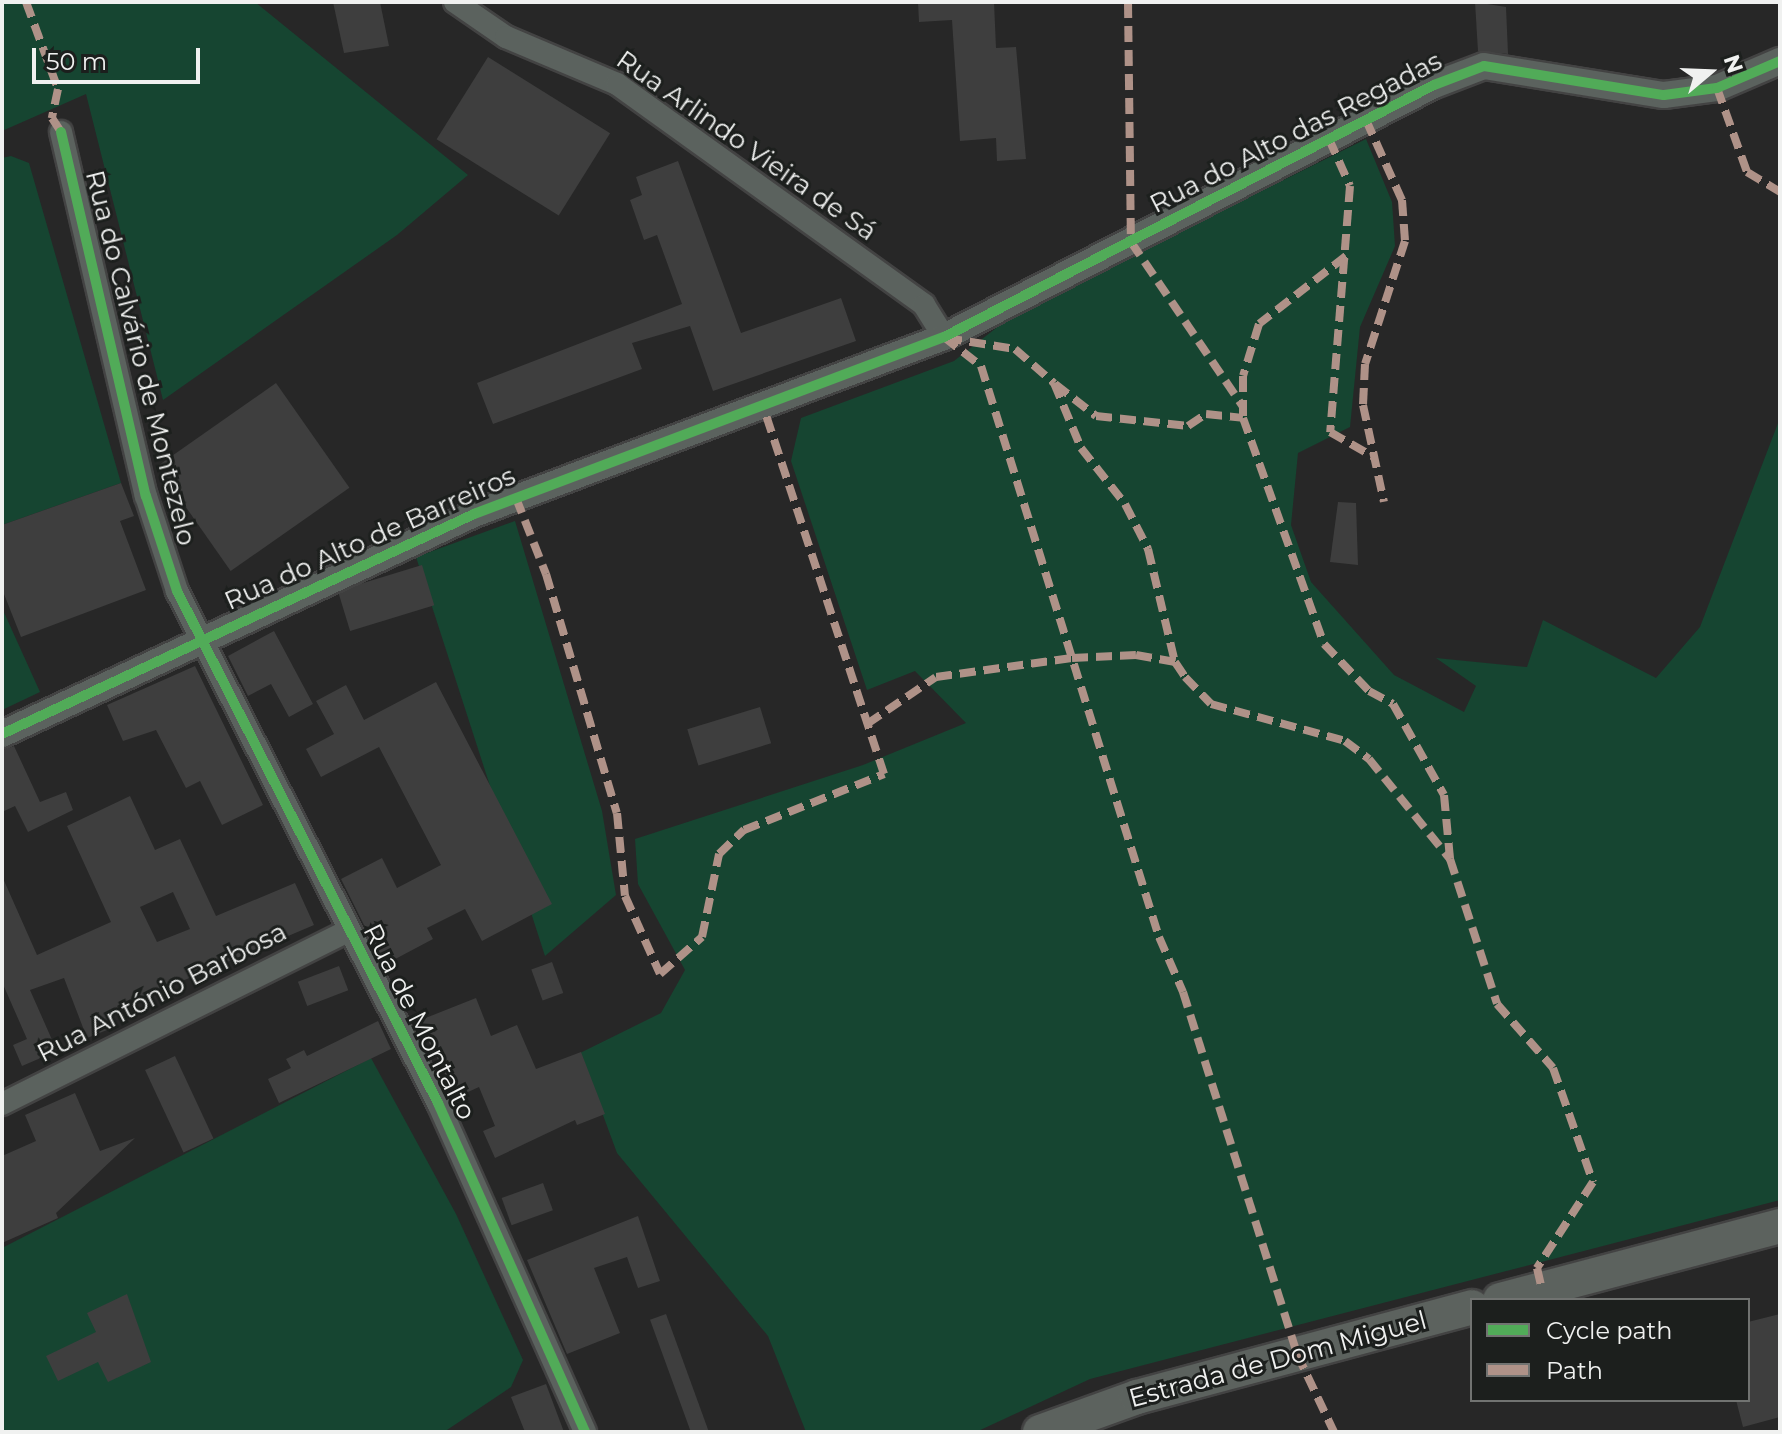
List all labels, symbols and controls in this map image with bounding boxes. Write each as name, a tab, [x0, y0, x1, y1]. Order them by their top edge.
scale bar	[36, 32, 204, 82]
north arrow	[1670, 32, 1750, 112]
street label: Rua Arlindo Vieira de Sá	[610, 44, 882, 248]
street label: Rua do Alto das Regadas	[1145, 46, 1447, 220]
text: 50 m	[46, 47, 107, 76]
text: N	[1718, 51, 1749, 77]
street label: Rua do Calvário de Montezelo	[78, 167, 202, 549]
street label: Rua do Alto de Barreiros	[220, 461, 520, 617]
street label: Rua António Barbosa	[32, 916, 292, 1070]
street label: Rua de Montalto	[356, 919, 482, 1125]
legend	[1470, 1298, 1750, 1402]
street label: Estrada de Dom Miguel	[1126, 1305, 1430, 1415]
text: Cycle path	[1546, 1316, 1673, 1345]
text: Path	[1546, 1356, 1603, 1385]

